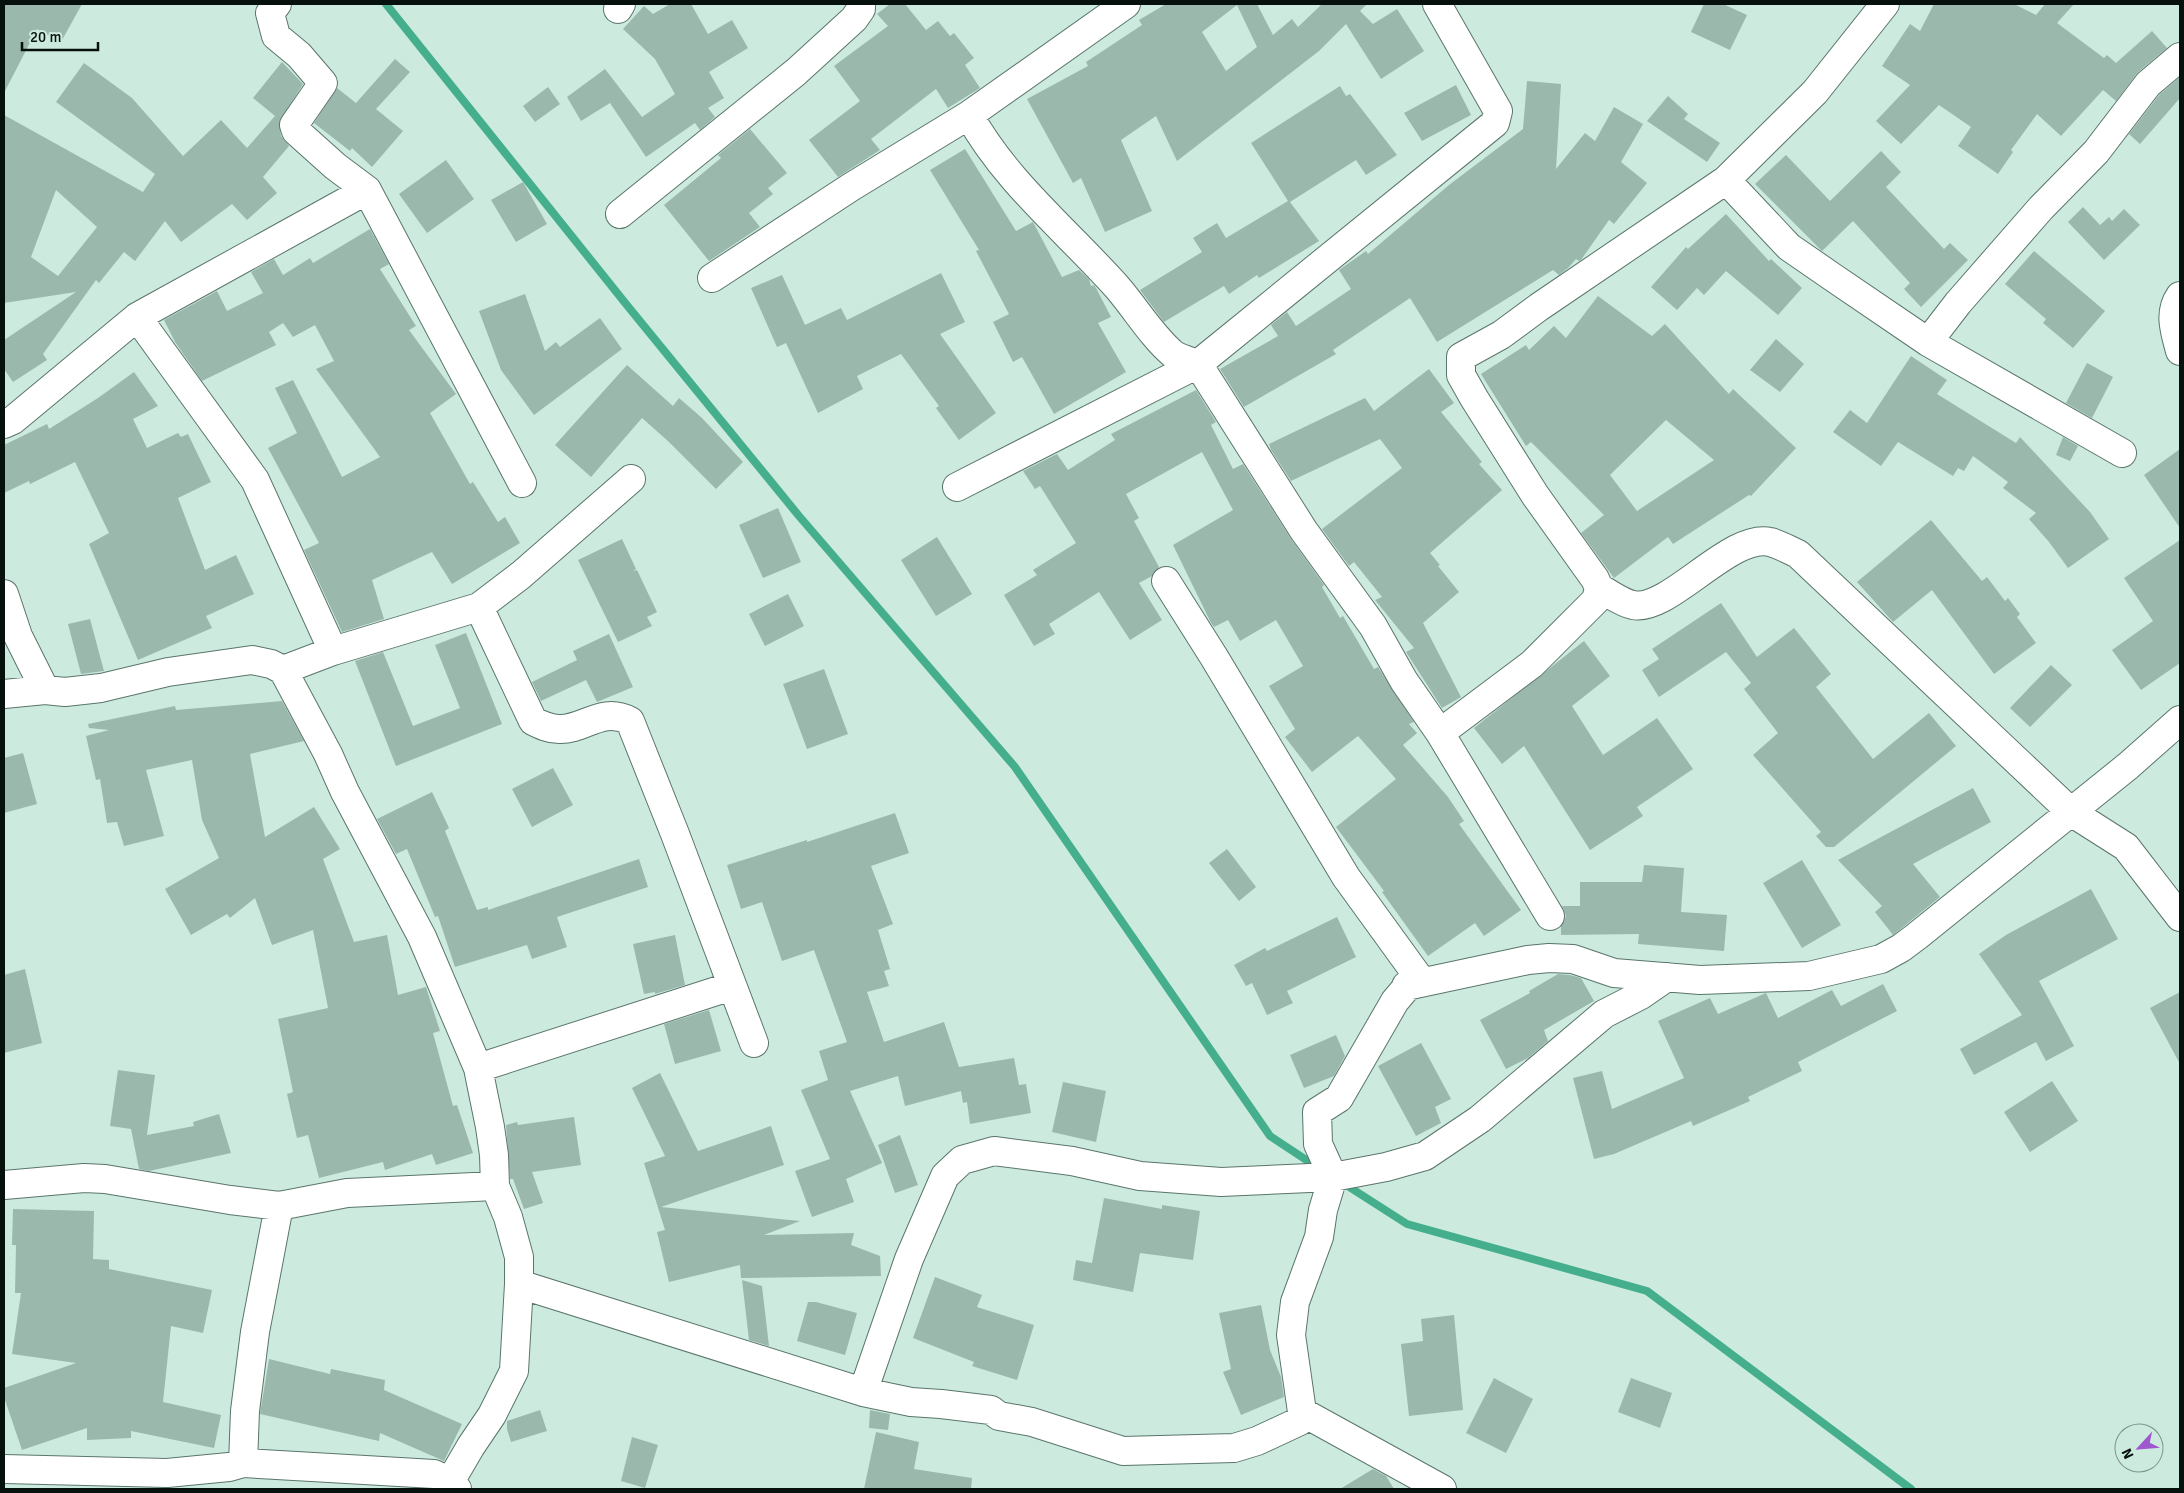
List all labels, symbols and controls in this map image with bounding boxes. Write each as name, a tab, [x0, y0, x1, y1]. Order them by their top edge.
scale bar	[22, 20, 99, 52]
text: 20 m	[30, 28, 61, 46]
north arrow	[2114, 1423, 2164, 1473]
text: N	[2118, 1445, 2138, 1462]

